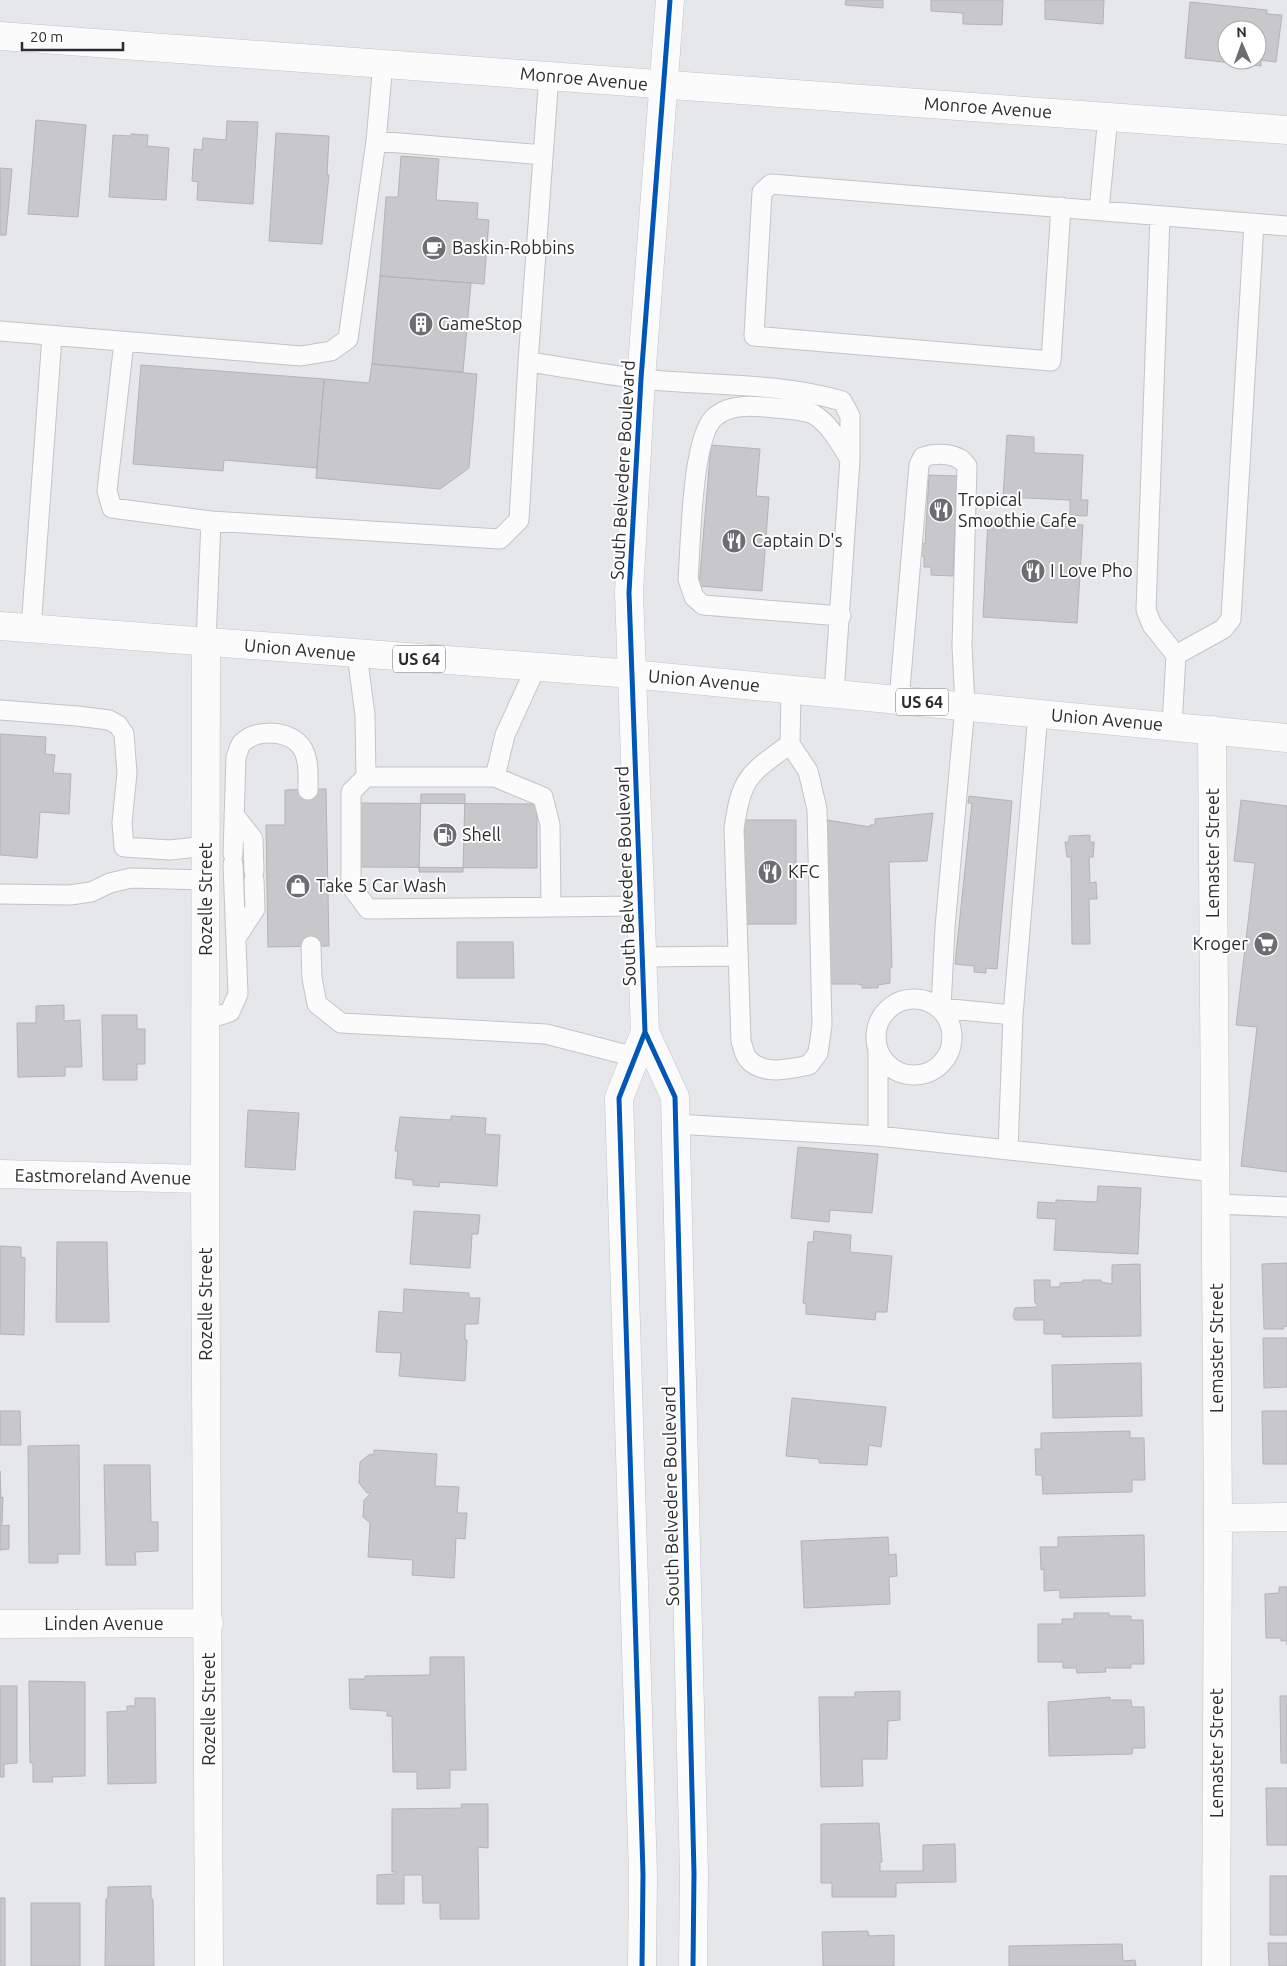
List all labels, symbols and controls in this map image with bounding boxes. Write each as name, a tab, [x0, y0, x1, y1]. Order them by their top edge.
scale bar	[22, 20, 124, 52]
north arrow	[1217, 20, 1267, 70]
text: N	[1236, 24, 1247, 40]
text: 20 m	[30, 28, 63, 45]
street label: Monroe Avenue	[519, 62, 649, 94]
street label: Monroe Avenue	[923, 93, 1053, 121]
cafe icon: Baskin-Robbins	[421, 235, 447, 261]
place label: Baskin-Robbins	[452, 237, 575, 257]
building icon: GameStop	[408, 311, 434, 337]
place label: GameStop	[438, 313, 522, 333]
street label: South Belvedere Boulevard	[606, 360, 638, 580]
place label: Tropical Smoothie Cafe	[958, 489, 1077, 530]
restaurant icon: Tropical Smoothie Cafe	[928, 497, 954, 523]
restaurant icon: Captain D's	[721, 528, 747, 554]
place label: Captain D's	[752, 530, 843, 550]
restaurant icon: I Love Pho	[1020, 558, 1046, 584]
place label: I Love Pho	[1050, 560, 1133, 580]
street label: Union Avenue	[243, 634, 357, 664]
road number: US 64	[393, 646, 445, 672]
street label: Union Avenue	[647, 665, 761, 695]
road number: US 64	[896, 689, 948, 716]
street label: Union Avenue	[1050, 704, 1164, 734]
street label: South Belvedere Boulevard	[611, 766, 639, 986]
street label: Lemaster Street	[1202, 788, 1222, 918]
fuel station icon: Shell	[432, 822, 458, 848]
place label: Shell	[462, 824, 501, 844]
street label: Rozelle Street	[195, 842, 215, 956]
restaurant icon: KFC	[757, 859, 783, 885]
place label: KFC	[788, 861, 819, 881]
shop icon: Take 5 Car Wash	[285, 873, 311, 899]
place label: Take 5 Car Wash	[316, 875, 447, 895]
supermarket icon: Kroger	[1253, 931, 1279, 957]
place label: Kroger	[1193, 933, 1248, 953]
street label: Eastmoreland Avenue	[15, 1164, 191, 1188]
street label: Rozelle Street	[195, 1247, 215, 1361]
street label: Lemaster Street	[1206, 1283, 1226, 1413]
street label: South Belvedere Boulevard	[658, 1386, 682, 1606]
street label: Linden Avenue	[44, 1613, 164, 1633]
street label: Rozelle Street	[198, 1652, 218, 1766]
street label: Lemaster Street	[1206, 1688, 1226, 1818]

